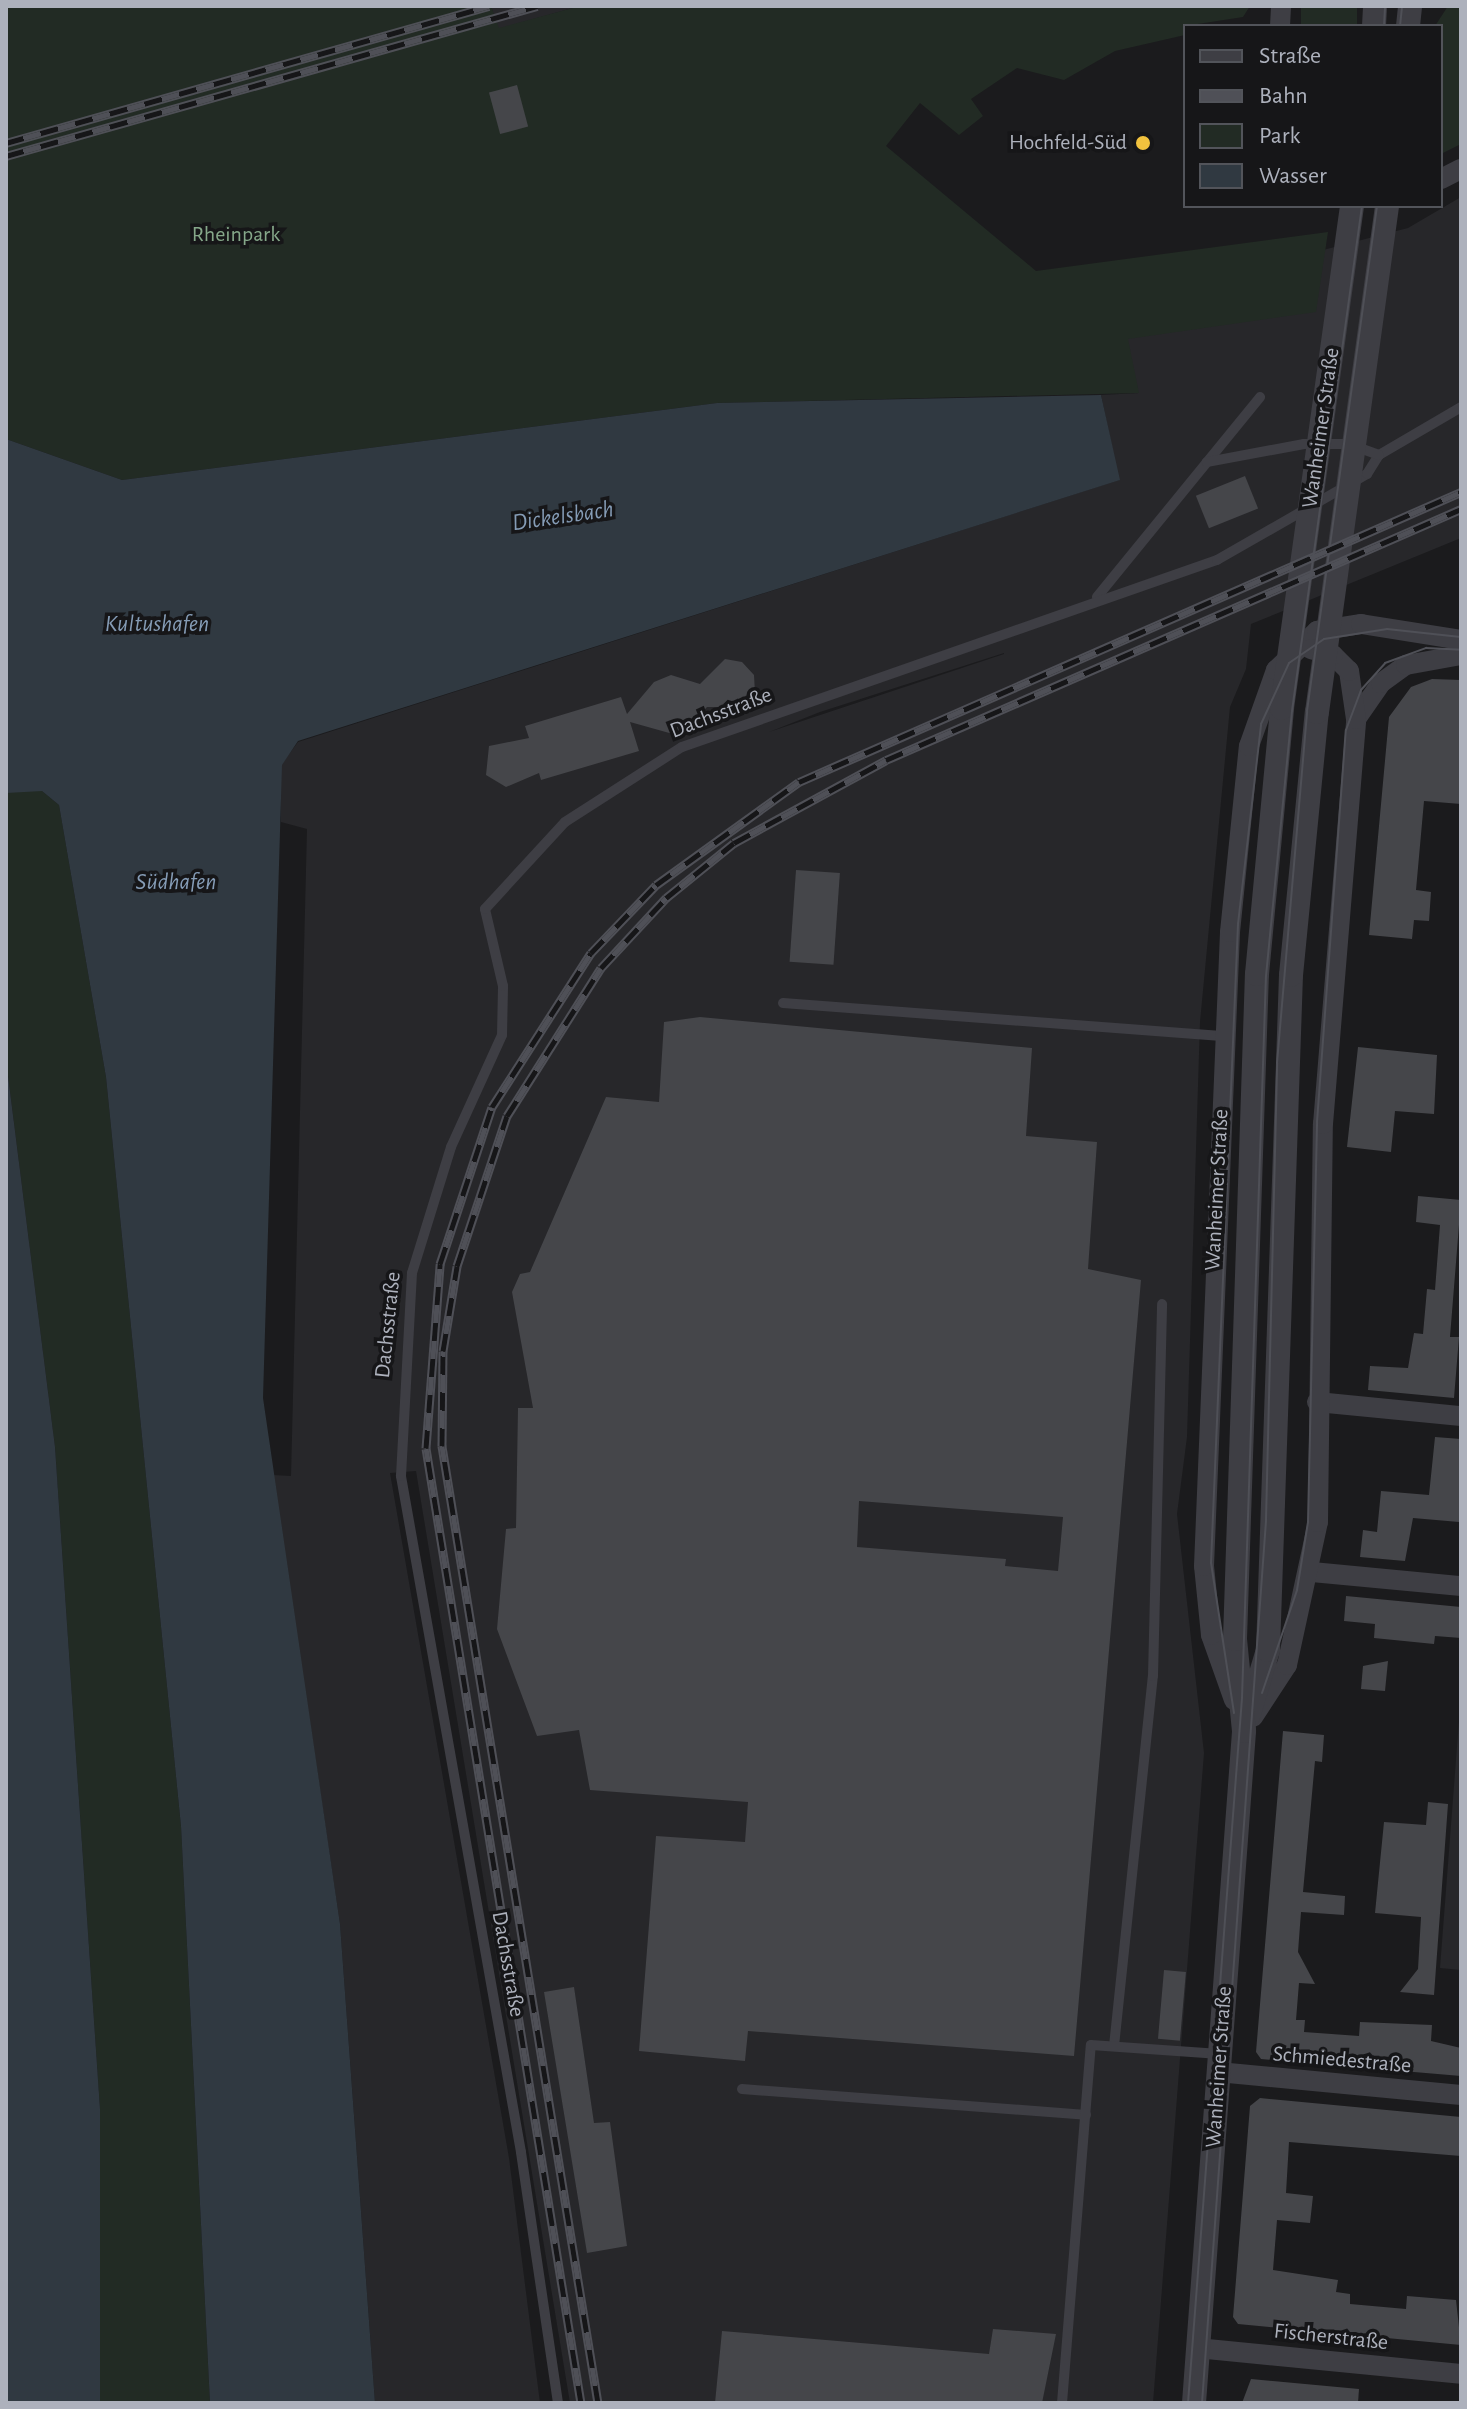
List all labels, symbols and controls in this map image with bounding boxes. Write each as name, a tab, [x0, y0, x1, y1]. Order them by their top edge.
legend	[1183, 24, 1443, 208]
text: Straße	[1259, 44, 1321, 68]
text: Bahn	[1259, 84, 1308, 108]
text: Park	[1259, 124, 1300, 148]
place label: Hochfeld-Süd	[1009, 130, 1127, 156]
marker: Hochfeld-Süd	[1134, 134, 1152, 152]
text: Wasser	[1259, 164, 1327, 188]
park label: Rheinpark	[192, 222, 280, 248]
street label: Wanheimer Straße	[1297, 346, 1345, 510]
water label: Dickelsbach	[510, 496, 616, 538]
water label: Kultushafen	[105, 611, 209, 639]
street label: Dachsstraße	[666, 682, 776, 744]
water label: Südhafen	[136, 869, 216, 897]
street label: Wanheimer Straße	[1200, 1108, 1234, 1272]
street label: Dachsstraße	[369, 1270, 407, 1380]
street label: Dachsstraße	[486, 1909, 530, 2019]
street label: Wanheimer Straße	[1200, 1985, 1238, 2149]
street label: Schmiedestraße	[1272, 2041, 1412, 2079]
street label: Fischerstraße	[1273, 2318, 1389, 2356]

